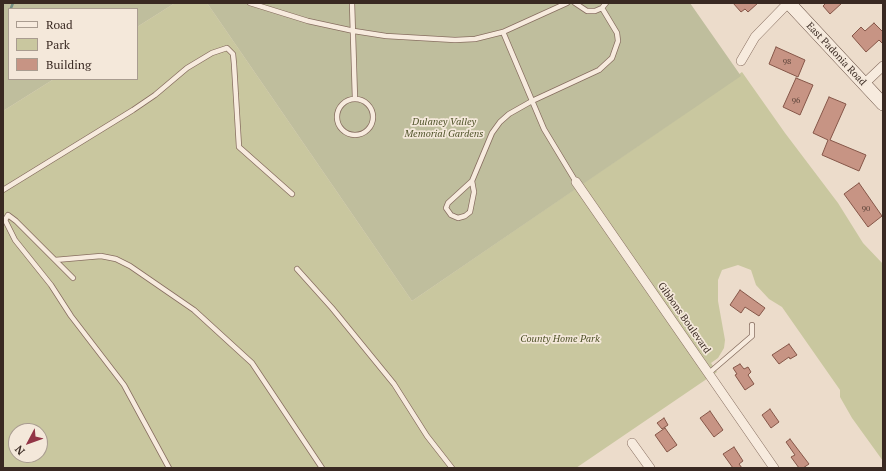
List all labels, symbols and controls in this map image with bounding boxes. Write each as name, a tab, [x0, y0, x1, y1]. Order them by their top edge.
legend	[8, 8, 138, 80]
text: Road	[46, 17, 73, 32]
street label: East Padonia Road	[804, 20, 868, 88]
text: Park	[46, 37, 70, 52]
text: Building	[46, 57, 91, 72]
house number: 98	[783, 57, 791, 67]
house number: 96	[792, 96, 800, 106]
park label: Dulaney Valley Memorial Gardens	[405, 116, 483, 140]
house number: 90	[862, 204, 870, 214]
street label: Gibbons Boulevard	[655, 280, 713, 356]
park label: County Home Park	[520, 333, 600, 345]
north arrow	[8, 423, 48, 463]
text: N	[12, 442, 28, 458]

